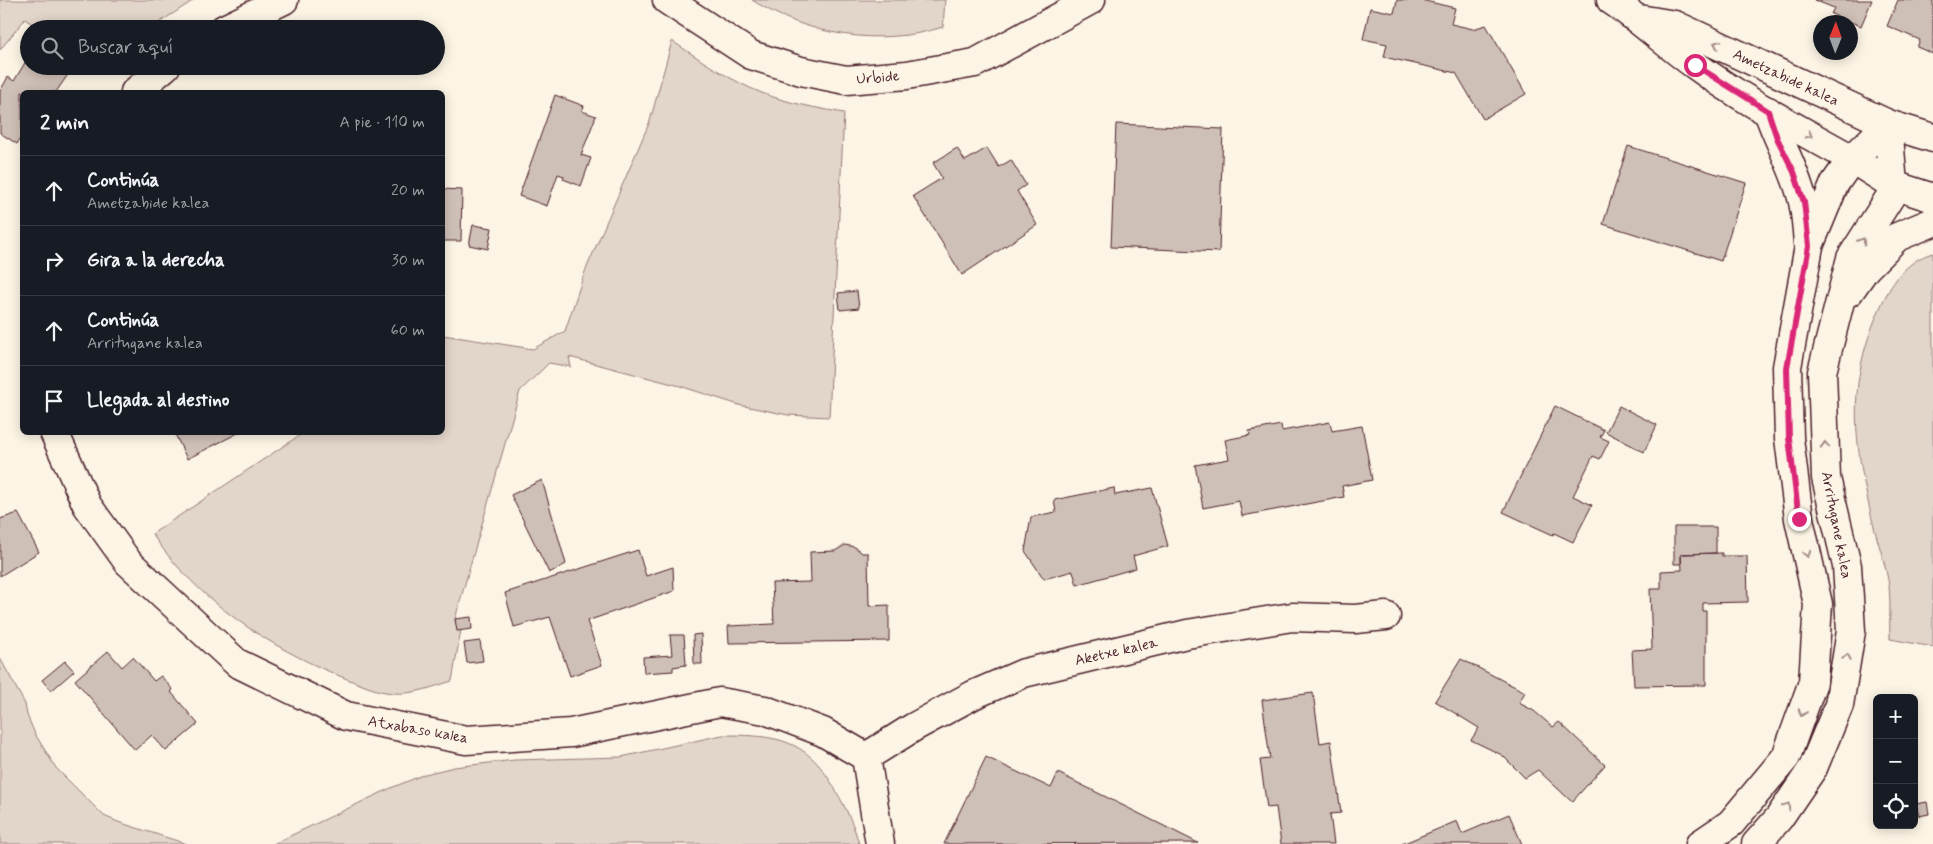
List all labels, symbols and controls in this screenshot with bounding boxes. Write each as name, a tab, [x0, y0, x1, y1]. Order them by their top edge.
north arrow	[1813, 15, 1858, 60]
search box	[20, 20, 445, 75]
icon: search	[38, 34, 66, 62]
text: Buscar aquí	[78, 35, 173, 60]
one-way arrow	[1713, 40, 1722, 51]
street label: Ametzabide kalea	[1729, 45, 1842, 111]
route start	[1684, 54, 1707, 77]
street label: Urbide	[856, 66, 901, 90]
text: 2 min	[40, 109, 89, 137]
text: A pie · 110 m	[339, 112, 425, 133]
one-way arrow	[1803, 128, 1812, 138]
text: Continúa	[87, 168, 159, 193]
icon: ahead	[40, 177, 68, 205]
text: 20 m	[391, 180, 425, 201]
text: Ametzabide kalea	[87, 193, 209, 214]
one-way arrow	[1856, 238, 1865, 247]
icon: right	[40, 247, 68, 275]
text: Gira a la derecha	[87, 248, 225, 273]
text: 30 m	[392, 250, 425, 271]
text: Continúa	[87, 308, 159, 333]
icon: ahead	[40, 317, 68, 345]
text: 60 m	[391, 320, 425, 341]
text: Arritugane kalea	[87, 333, 203, 354]
icon: arrive	[40, 387, 68, 415]
text: Llegada al destino	[87, 388, 229, 413]
one-way arrow	[1819, 441, 1830, 449]
street label: Arritugane kalea	[1816, 470, 1856, 580]
route end	[1788, 508, 1811, 531]
one-way arrow	[1801, 549, 1812, 558]
street label: Aketxe kalea	[1073, 633, 1161, 671]
one-way arrow	[1841, 653, 1851, 662]
map controls	[1873, 694, 1918, 829]
button: +	[1873, 694, 1918, 739]
one-way arrow	[1798, 708, 1808, 716]
street label: Atxabaso kalea	[366, 711, 470, 749]
button: −	[1873, 739, 1918, 784]
button: locate	[1873, 784, 1918, 829]
one-way arrow	[1781, 802, 1790, 812]

